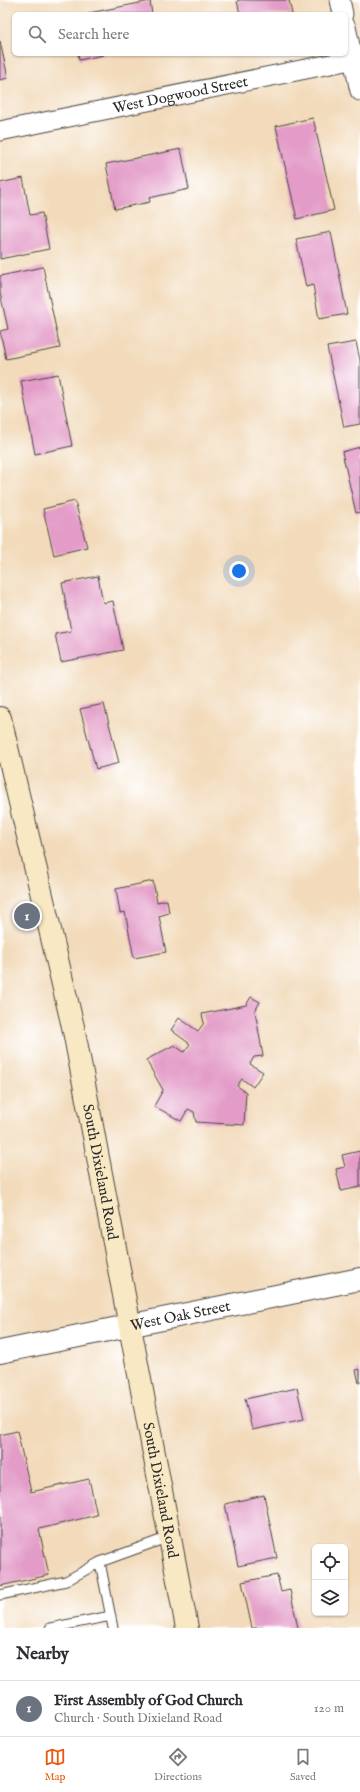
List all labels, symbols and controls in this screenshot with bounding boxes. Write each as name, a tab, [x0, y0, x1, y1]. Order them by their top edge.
search box	[12, 12, 348, 56]
icon: search	[26, 23, 48, 45]
text: Search here	[58, 25, 129, 44]
street label: West Dogwood Street	[111, 72, 250, 118]
your location	[229, 561, 249, 581]
pin: 1	[14, 901, 40, 931]
street label: South Dixieland Road	[78, 1102, 123, 1242]
street label: West Oak Street	[129, 1297, 232, 1335]
street label: South Dixieland Road	[138, 1421, 183, 1561]
map controls	[312, 1544, 348, 1616]
button: locate	[312, 1544, 348, 1580]
button: layers	[312, 1580, 348, 1616]
text: Nearby	[16, 1644, 69, 1665]
text: First Assembly of God Church	[54, 1691, 243, 1710]
text: 1	[27, 1700, 31, 1717]
text: 120 m	[314, 1700, 344, 1717]
text: Church · South Dixieland Road	[54, 1710, 222, 1727]
tab: Map	[44, 1746, 66, 1784]
tab: Directions	[154, 1746, 202, 1784]
tab: Saved	[290, 1746, 316, 1784]

